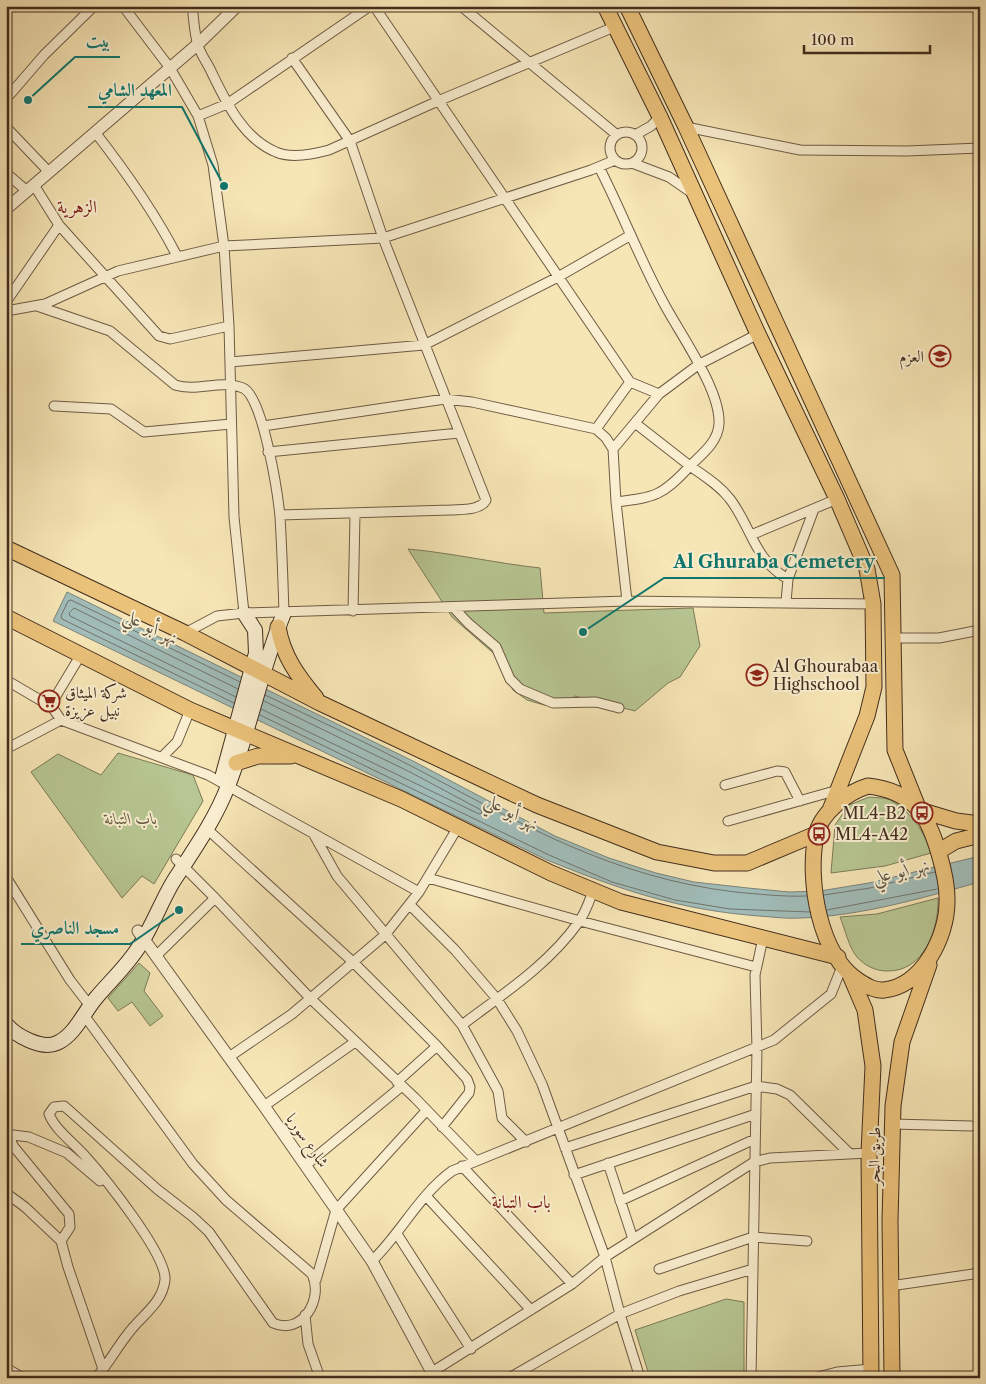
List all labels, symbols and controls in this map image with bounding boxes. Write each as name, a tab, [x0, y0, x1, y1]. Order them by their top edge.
scale bar	[804, 22, 930, 54]
callout: بيت	[75, 24, 120, 57]
text: بيت	[86, 30, 110, 52]
text: 100 m	[811, 30, 854, 49]
callout: المعهد الشامي	[88, 74, 182, 107]
text: المعهد الشامي	[97, 79, 172, 105]
district label: الزهرية	[57, 196, 97, 219]
school or university icon: العزم	[928, 344, 952, 368]
place label: العزم	[899, 346, 924, 371]
callout: Al Ghuraba Cemetery	[664, 545, 885, 578]
text: Al Ghuraba Cemetery	[672, 551, 876, 573]
water label: نهر أبو علي	[117, 602, 183, 655]
place label: Al Ghourabaa Highschool	[772, 656, 879, 694]
school or university icon: Al Ghourabaa Highschool	[745, 663, 769, 687]
place label: شركة الميثاق نبيل عزيزة	[65, 682, 127, 722]
supermarket icon: شركة الميثاق نبيل عزيزة	[37, 689, 61, 713]
water label: نهر أبو علي	[478, 787, 544, 841]
bus stop icon: ML4-B2	[910, 801, 934, 825]
place label: ML4-B2	[842, 803, 906, 823]
park label: باب التبانة	[103, 808, 157, 829]
bus stop icon: ML4-A42	[807, 822, 831, 846]
place label: ML4-A42	[835, 824, 908, 844]
water label: نهر أبو علي	[870, 852, 933, 894]
callout: مسجد الناصري	[21, 911, 130, 944]
text: مسجد الناصري	[31, 917, 119, 943]
street label: شارع سوريا	[279, 1109, 334, 1173]
street label: طريق البحر	[863, 1126, 886, 1188]
district label: باب التبانة	[491, 1191, 551, 1213]

